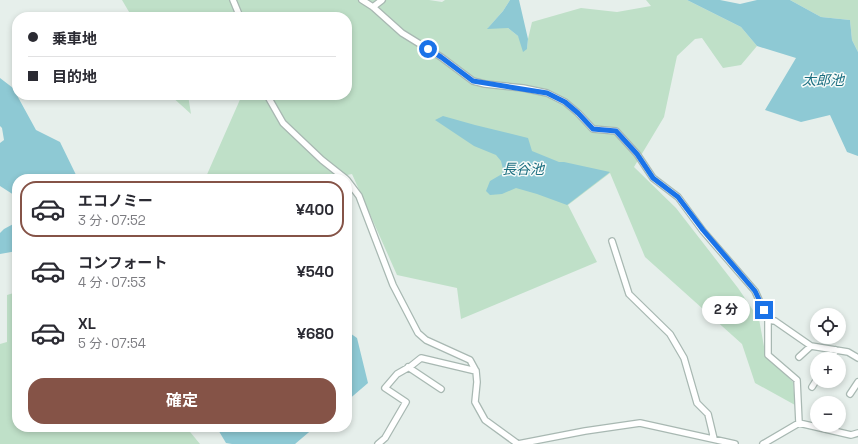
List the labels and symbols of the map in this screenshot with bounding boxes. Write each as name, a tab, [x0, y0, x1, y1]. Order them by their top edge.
route start	[419, 40, 437, 58]
water label: 太郎池	[802, 71, 846, 89]
water label: 長谷池	[502, 160, 546, 178]
callout: 2 分	[702, 296, 750, 324]
route end	[755, 301, 773, 319]

